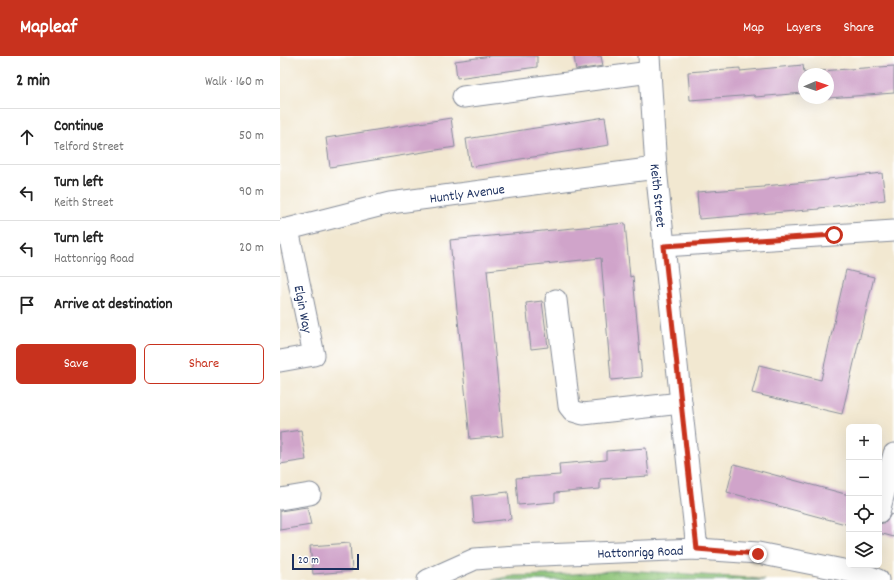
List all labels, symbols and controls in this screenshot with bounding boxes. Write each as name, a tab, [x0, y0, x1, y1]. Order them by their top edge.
text: Mapleaf	[20, 15, 77, 42]
text: Map	[743, 18, 764, 38]
text: Layers	[786, 18, 821, 38]
text: Share	[843, 18, 874, 38]
north arrow	[798, 68, 834, 104]
text: 2 min	[16, 70, 50, 94]
text: Walk · 160 m	[205, 73, 264, 92]
text: Continue	[54, 116, 103, 138]
icon: ahead	[16, 126, 38, 148]
text: 50 m	[239, 127, 264, 146]
text: Telford Street	[54, 138, 124, 157]
street label: Keith Street	[644, 163, 670, 229]
text: Turn left	[54, 172, 103, 194]
street label: Huntly Avenue	[429, 180, 506, 210]
icon: left	[16, 182, 38, 204]
text: 90 m	[239, 183, 264, 202]
text: Keith Street	[54, 194, 113, 213]
route start	[825, 226, 843, 244]
text: Turn left	[54, 228, 103, 250]
icon: left	[16, 238, 38, 260]
text: 20 m	[239, 239, 264, 258]
text: Hattonrigg Road	[54, 250, 134, 269]
street label: Elgin Way	[288, 284, 317, 335]
icon: arrive	[16, 294, 38, 316]
text: Arrive at destination	[54, 294, 172, 316]
button: Save	[16, 344, 136, 384]
button: Share	[144, 344, 264, 384]
map controls	[846, 424, 882, 568]
button: +	[846, 424, 882, 460]
button: −	[846, 460, 882, 496]
button: locate	[846, 496, 882, 532]
button: layers	[846, 532, 882, 568]
street label: Hattonrigg Road	[597, 542, 684, 565]
route end	[749, 545, 767, 563]
scale bar	[292, 552, 359, 571]
text: 20 m	[298, 553, 319, 569]

